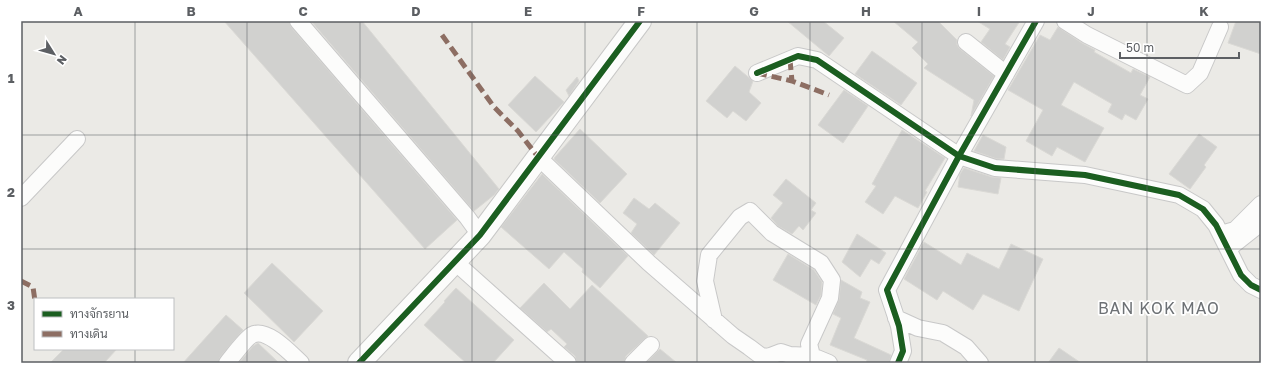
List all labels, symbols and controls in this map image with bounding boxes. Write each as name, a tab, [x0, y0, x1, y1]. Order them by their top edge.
text: A	[73, 3, 83, 19]
text: B	[186, 3, 196, 19]
text: C	[298, 3, 308, 19]
text: D	[411, 3, 421, 19]
text: E	[524, 3, 532, 19]
text: F	[637, 3, 645, 19]
text: G	[749, 3, 759, 19]
text: H	[861, 3, 871, 19]
text: I	[977, 3, 981, 19]
text: J	[1087, 3, 1095, 19]
text: K	[1199, 3, 1209, 19]
north arrow	[34, 34, 74, 74]
scale bar	[1120, 34, 1239, 60]
text: 50 m	[1126, 40, 1154, 55]
text: N	[55, 53, 70, 68]
text: 1	[8, 70, 15, 86]
text: 2	[7, 184, 15, 200]
text: 3	[7, 297, 15, 313]
legend	[34, 298, 174, 350]
district label: BAN KOK MAO	[1098, 298, 1220, 318]
text: ทางจักรยาน	[70, 306, 129, 321]
text: ทางเดิน	[70, 326, 108, 341]

